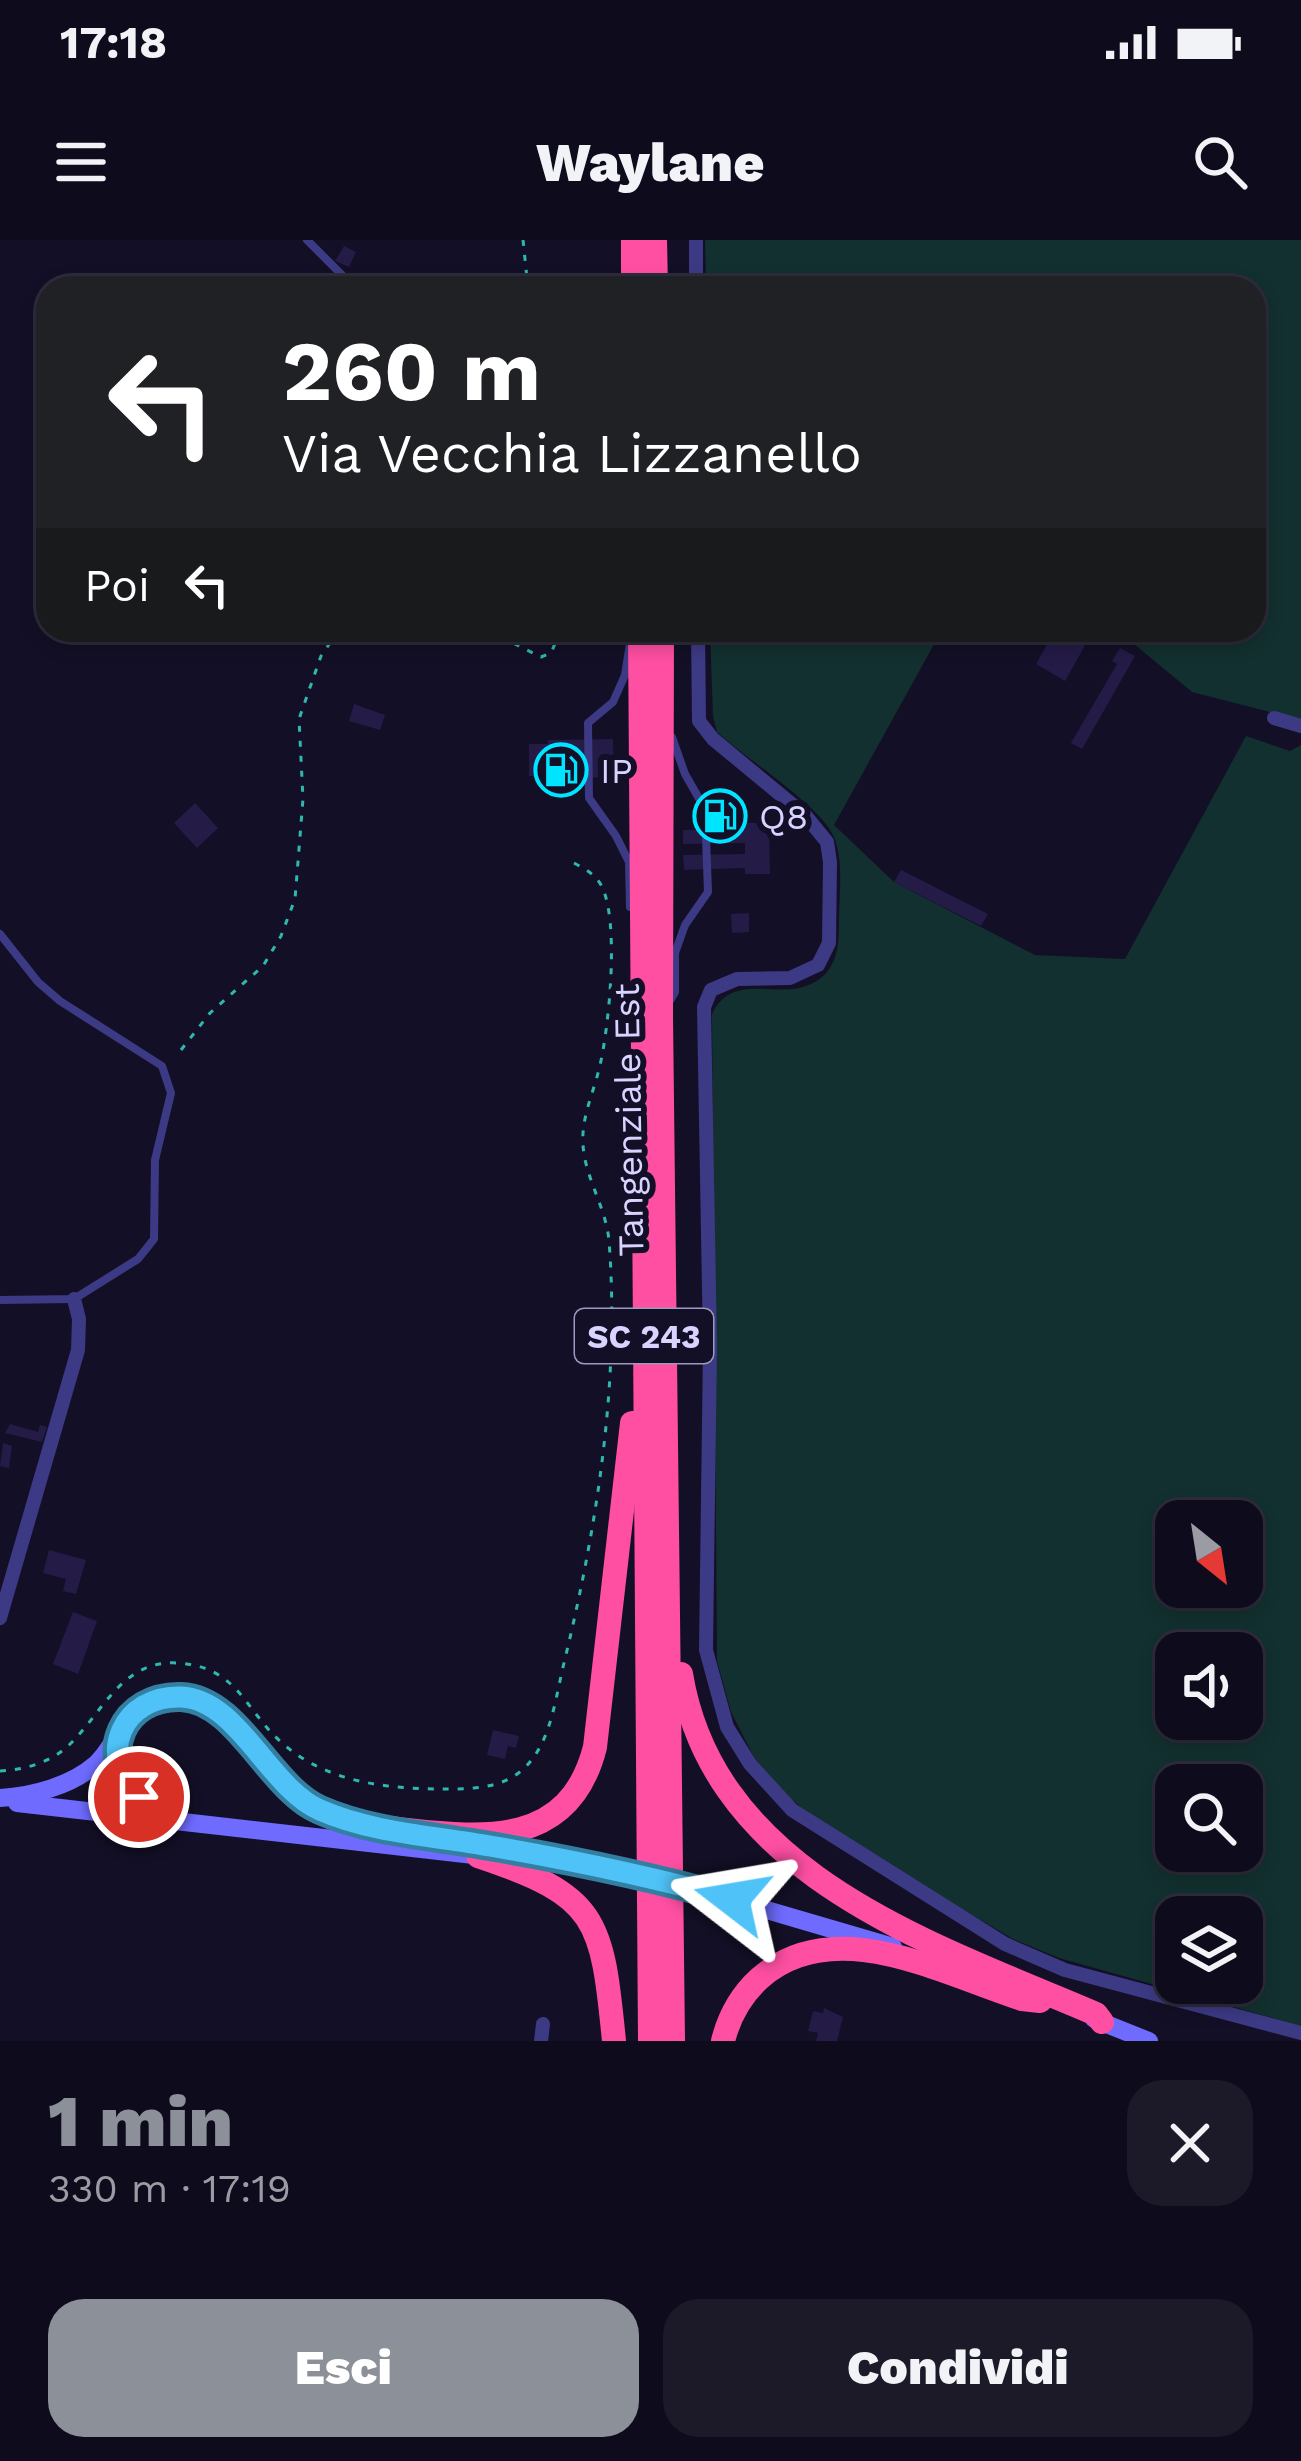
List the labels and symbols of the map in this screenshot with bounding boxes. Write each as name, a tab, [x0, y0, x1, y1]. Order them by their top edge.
fuel station icon: IP	[533, 742, 589, 798]
place label: IP	[600, 750, 633, 792]
fuel station icon: Q8	[692, 788, 748, 844]
place label: Q8	[759, 796, 808, 838]
street label: Tangenziale Est	[606, 983, 652, 1257]
road number: SC 243	[575, 1309, 713, 1363]
north arrow	[1155, 1500, 1263, 1608]
pin	[88, 1746, 190, 1848]
position arrow	[669, 1836, 795, 1962]

